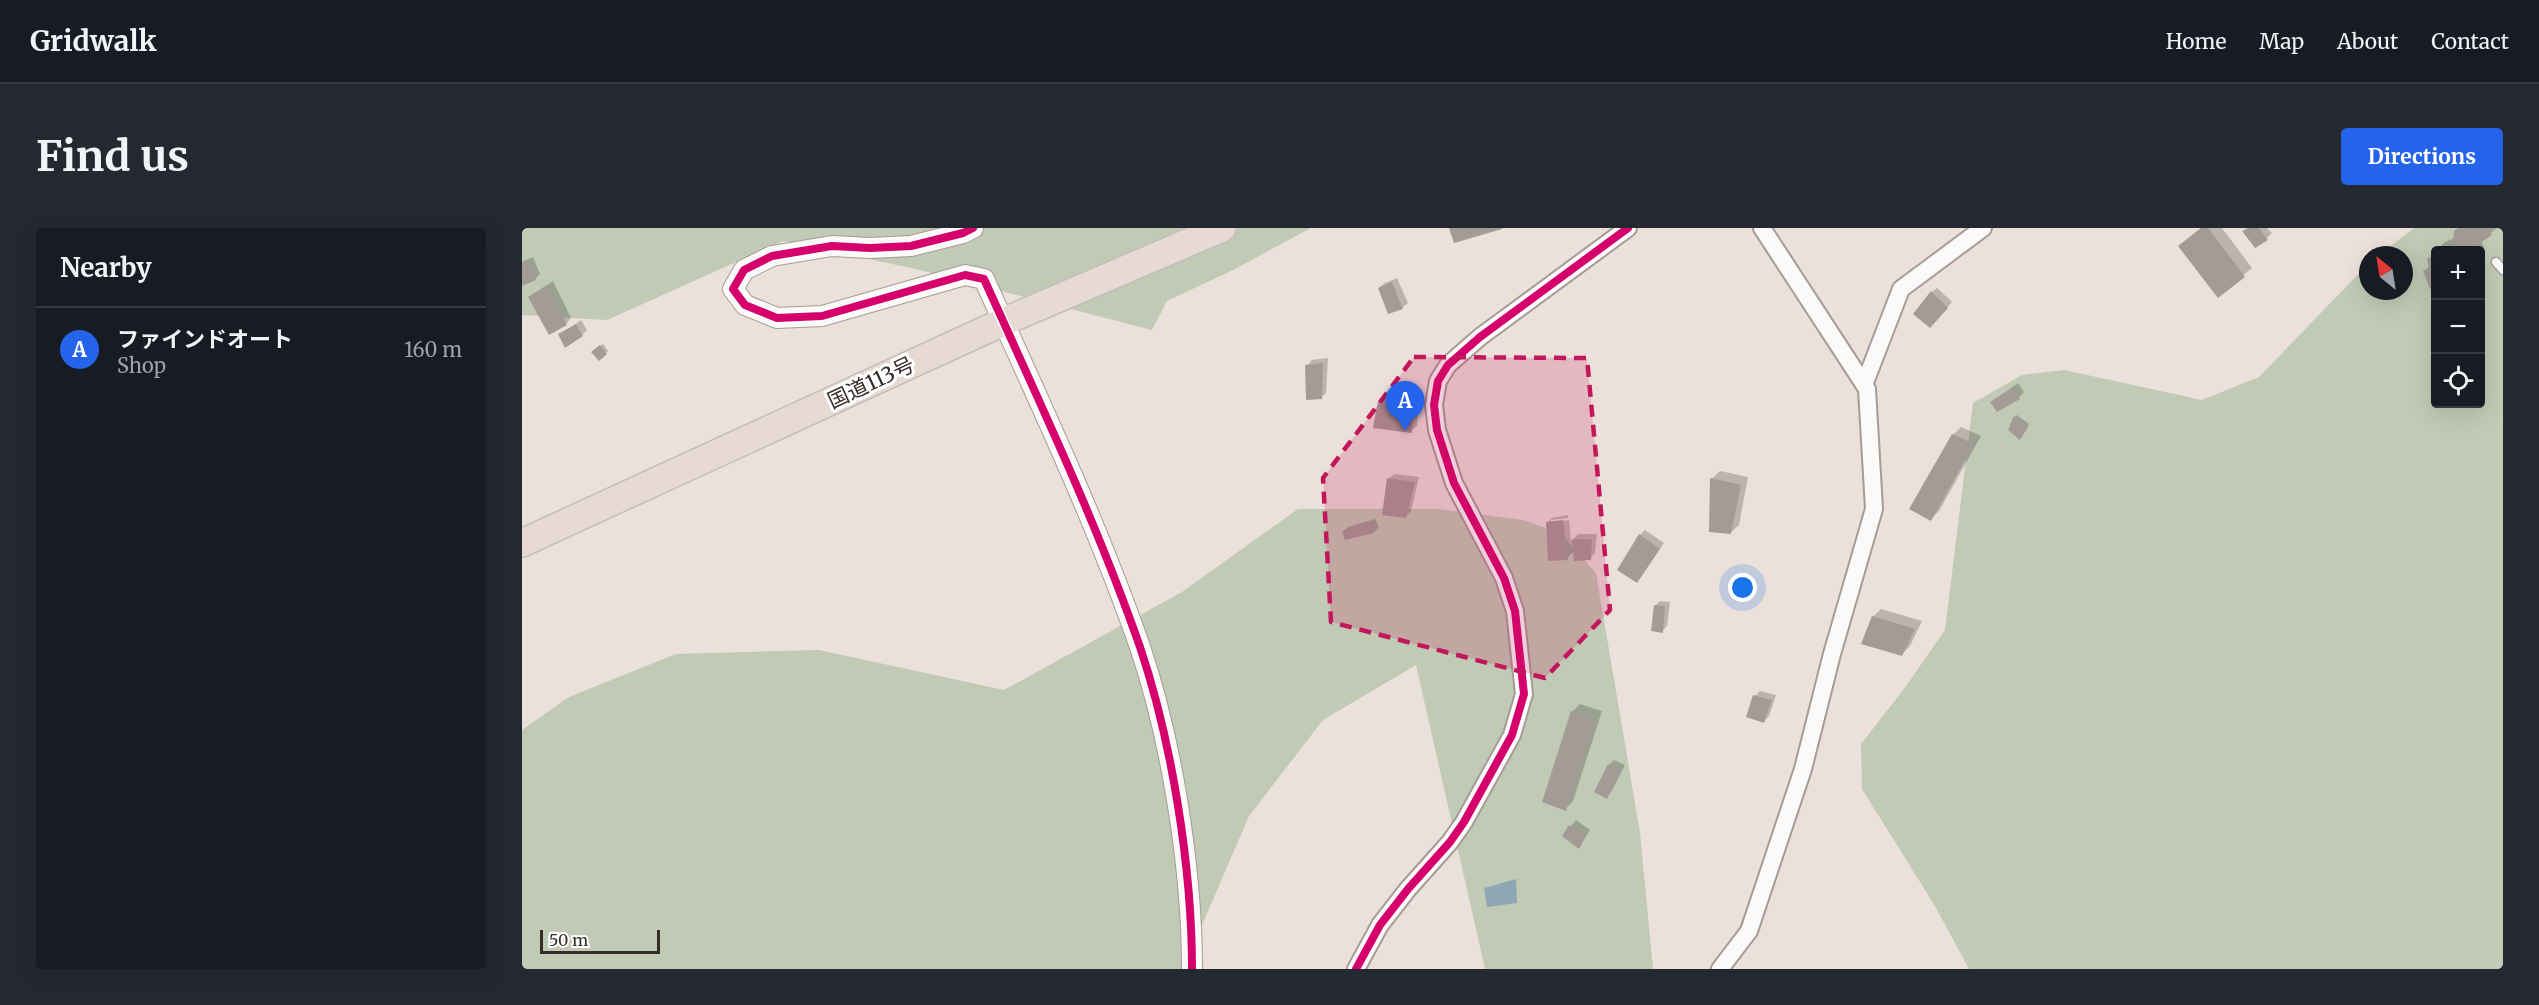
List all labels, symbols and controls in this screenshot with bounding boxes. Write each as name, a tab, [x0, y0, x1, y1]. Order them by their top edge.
text: Gridwalk	[30, 23, 157, 59]
text: Home	[2166, 28, 2226, 55]
text: Map	[2259, 28, 2304, 55]
text: About	[2337, 28, 2398, 55]
text: Contact	[2431, 28, 2509, 55]
button: Directions	[2341, 128, 2503, 185]
text: Find us	[36, 130, 189, 182]
north arrow	[2359, 246, 2413, 300]
map controls	[2431, 246, 2485, 408]
button: +	[2431, 246, 2485, 300]
text: Nearby	[60, 251, 152, 284]
button: −	[2431, 300, 2485, 354]
text: ファインドオート	[117, 325, 293, 353]
text: A	[72, 337, 87, 362]
text: 160 m	[404, 337, 462, 362]
street label: 国道113号	[823, 351, 919, 414]
text: Shop	[117, 353, 166, 378]
button: locate	[2431, 354, 2485, 408]
pin: A	[1386, 382, 1424, 431]
your location	[1728, 573, 1757, 602]
scale bar	[540, 927, 660, 954]
text: 50 m	[549, 930, 588, 950]

